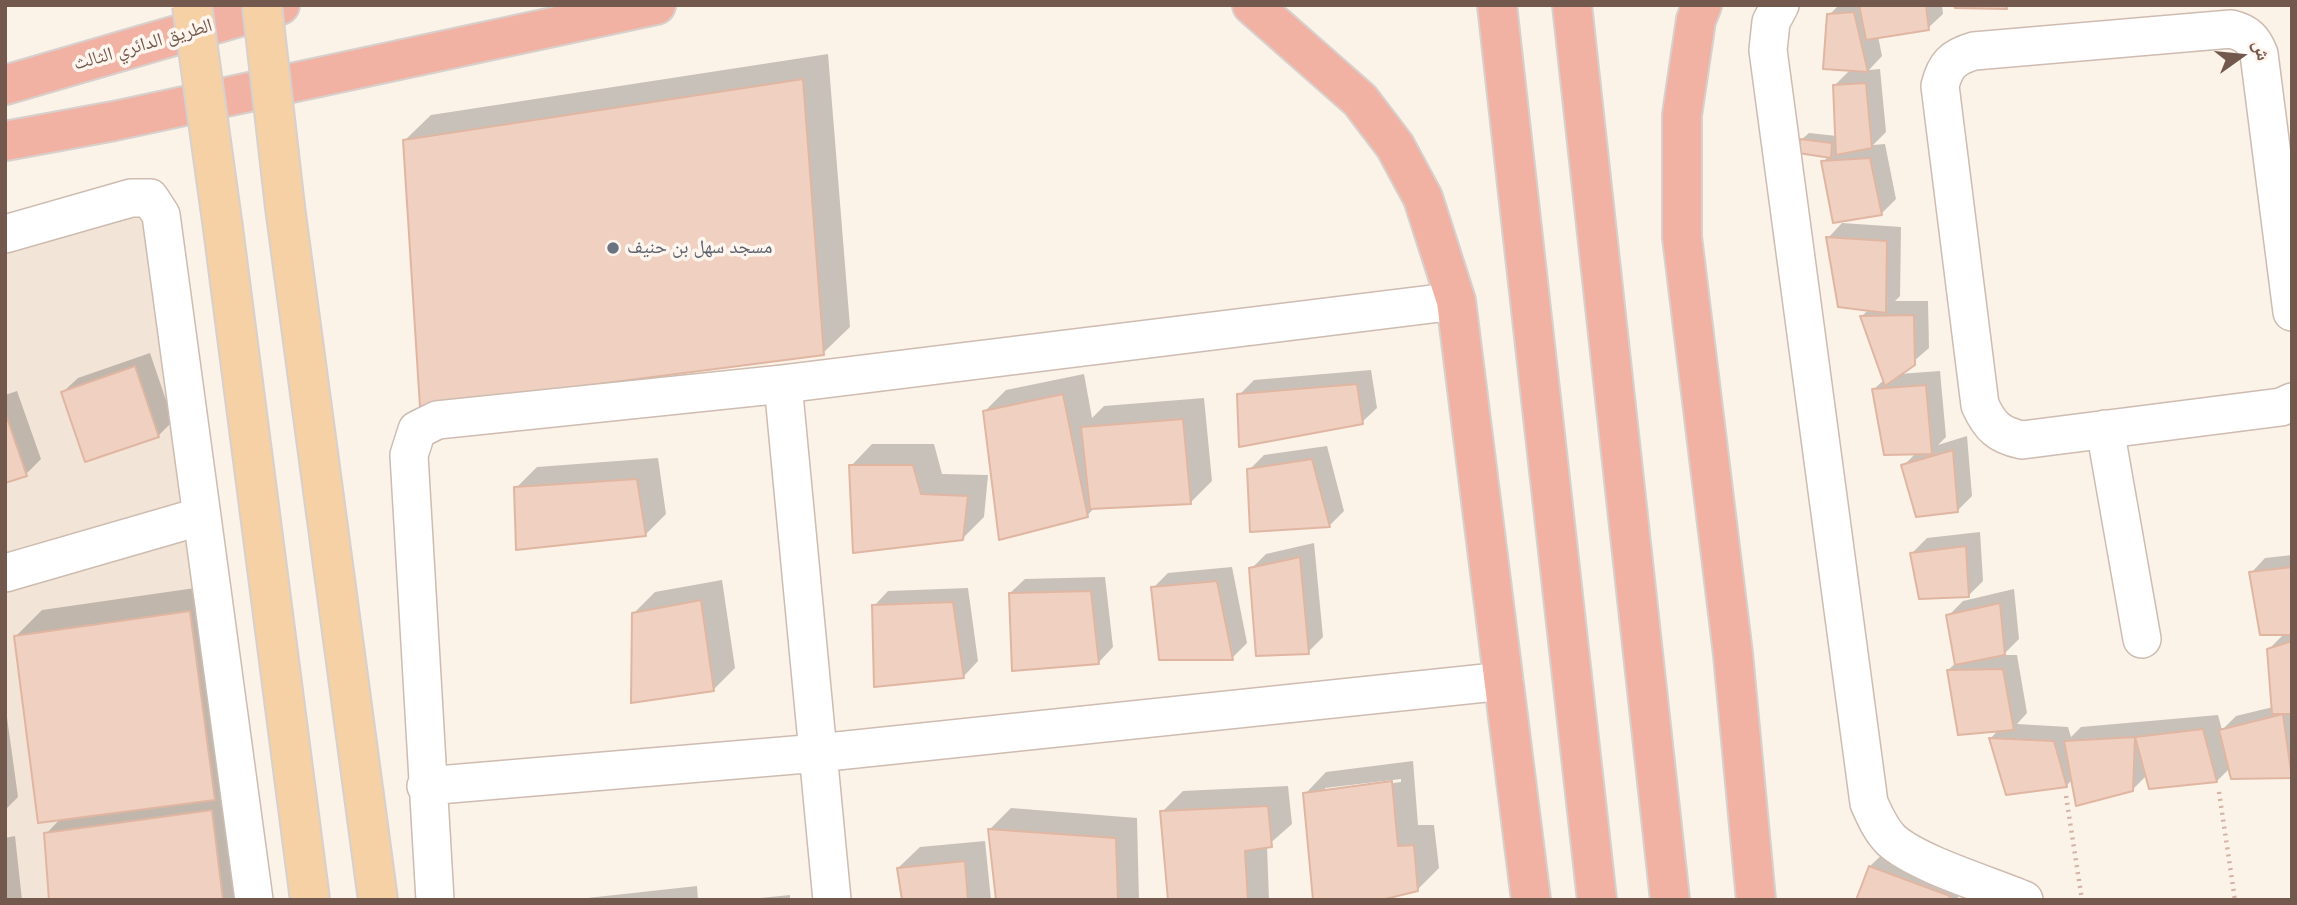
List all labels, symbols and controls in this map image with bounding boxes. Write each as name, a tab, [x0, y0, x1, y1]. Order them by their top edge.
street label: الطريق الدائري الثالث	[71, 14, 215, 76]
north arrow	[2206, 21, 2276, 91]
text: ش	[2248, 38, 2275, 63]
place label: مسجد سهل بن حنيف	[627, 237, 772, 259]
marker: مسجد سهل بن حنيف	[605, 240, 621, 256]

